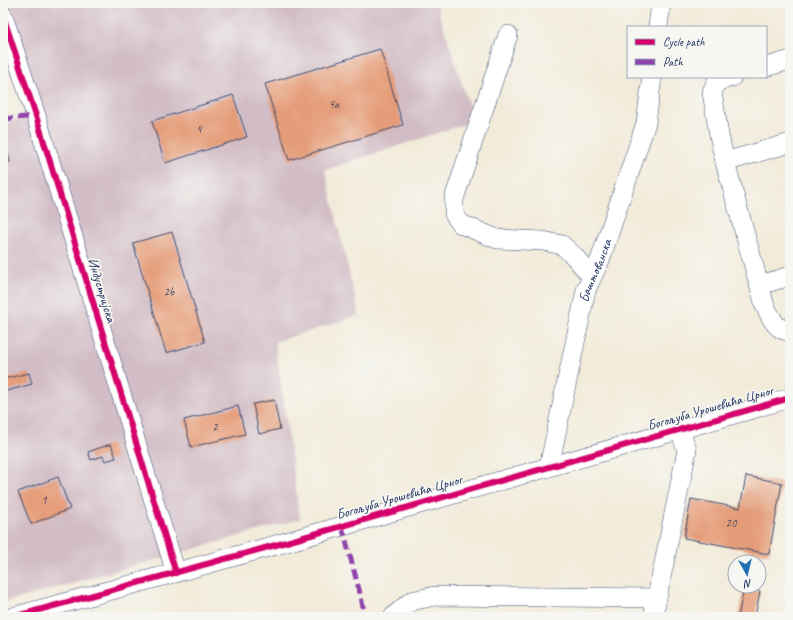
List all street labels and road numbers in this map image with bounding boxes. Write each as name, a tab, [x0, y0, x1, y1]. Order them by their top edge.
street label: Баштованска	[575, 236, 615, 304]
street label: Индустријска	[84, 256, 120, 325]
street label: Богољуба Урошевића Црног	[645, 381, 777, 434]
street label: Богољуба Урошевића Црног	[334, 470, 466, 523]

